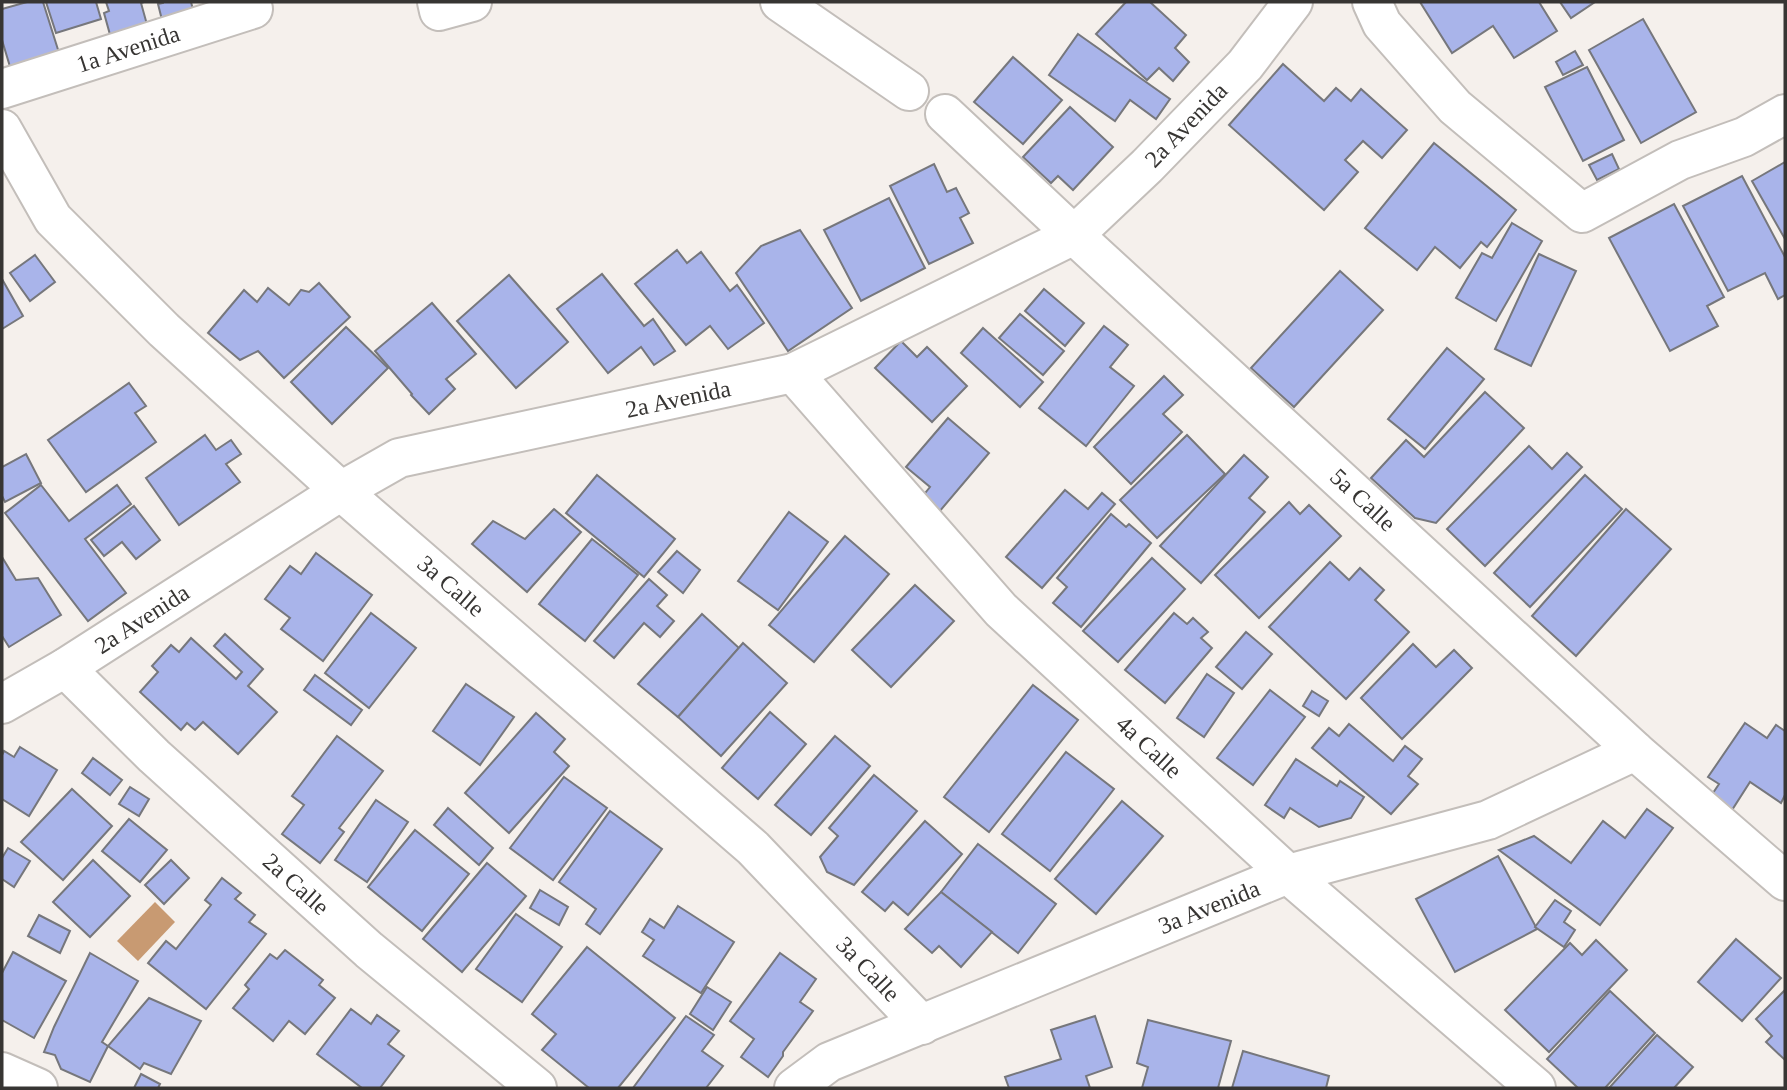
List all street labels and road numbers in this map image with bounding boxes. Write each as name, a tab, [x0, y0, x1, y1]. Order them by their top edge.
street label: 1a Avenida	[73, 20, 183, 78]
street label: 2a Avenida	[1140, 77, 1233, 172]
street label: 2a Avenida	[623, 375, 733, 423]
street label: 5a Calle	[1325, 463, 1401, 537]
street label: 3a Calle	[413, 550, 489, 622]
street label: 2a Avenida	[90, 579, 194, 659]
street label: 4a Calle	[1111, 710, 1187, 784]
street label: 2a Calle	[258, 848, 334, 920]
street label: 3a Avenida	[1155, 875, 1264, 939]
street label: 3a Calle	[831, 931, 905, 1007]

